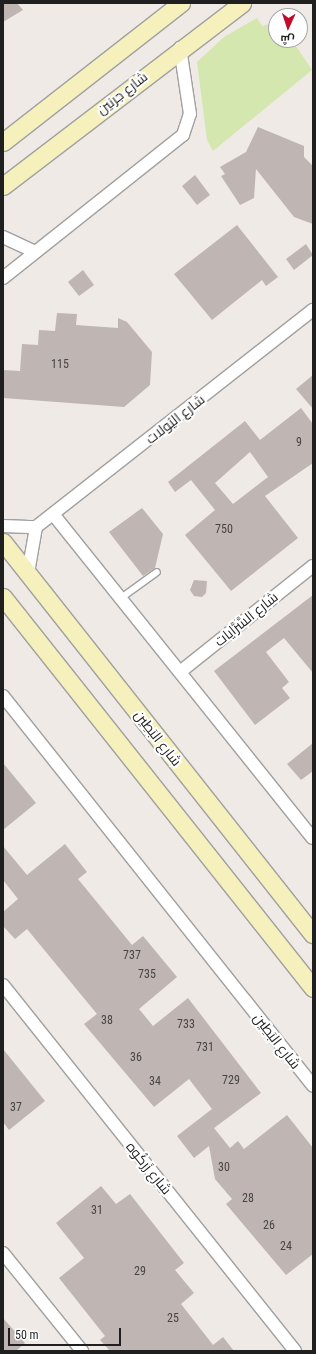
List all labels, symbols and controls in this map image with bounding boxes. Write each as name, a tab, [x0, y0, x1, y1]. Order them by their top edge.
north arrow	[268, 8, 308, 48]
text: ش	[280, 33, 295, 46]
street label: شارع جرنين	[93, 68, 151, 118]
house number: 115	[51, 358, 69, 372]
street label: شارع اليُولات	[142, 391, 208, 447]
house number: 9	[296, 436, 302, 450]
house number: 750	[215, 523, 233, 537]
street label: شارع السَّرَّايات	[211, 588, 281, 650]
street label: شارع البَطِين	[131, 707, 185, 769]
house number: 737	[123, 949, 141, 963]
house number: 735	[138, 968, 156, 982]
street label: شارع البَطِين	[250, 1010, 304, 1072]
house number: 38	[101, 1014, 113, 1028]
house number: 733	[177, 1018, 195, 1032]
house number: 731	[196, 1041, 214, 1055]
house number: 36	[130, 1051, 142, 1065]
house number: 729	[222, 1074, 240, 1088]
house number: 34	[149, 1075, 161, 1089]
house number: 37	[10, 1101, 22, 1115]
street label: شارع زَركُوه	[123, 1138, 175, 1198]
house number: 30	[218, 1161, 230, 1175]
house number: 28	[242, 1192, 254, 1206]
house number: 31	[91, 1204, 103, 1218]
house number: 26	[263, 1219, 275, 1233]
house number: 24	[280, 1240, 292, 1254]
house number: 29	[134, 1265, 146, 1279]
house number: 25	[167, 1312, 179, 1326]
scale bar	[10, 1320, 123, 1346]
text: 50 m	[15, 1328, 39, 1342]

